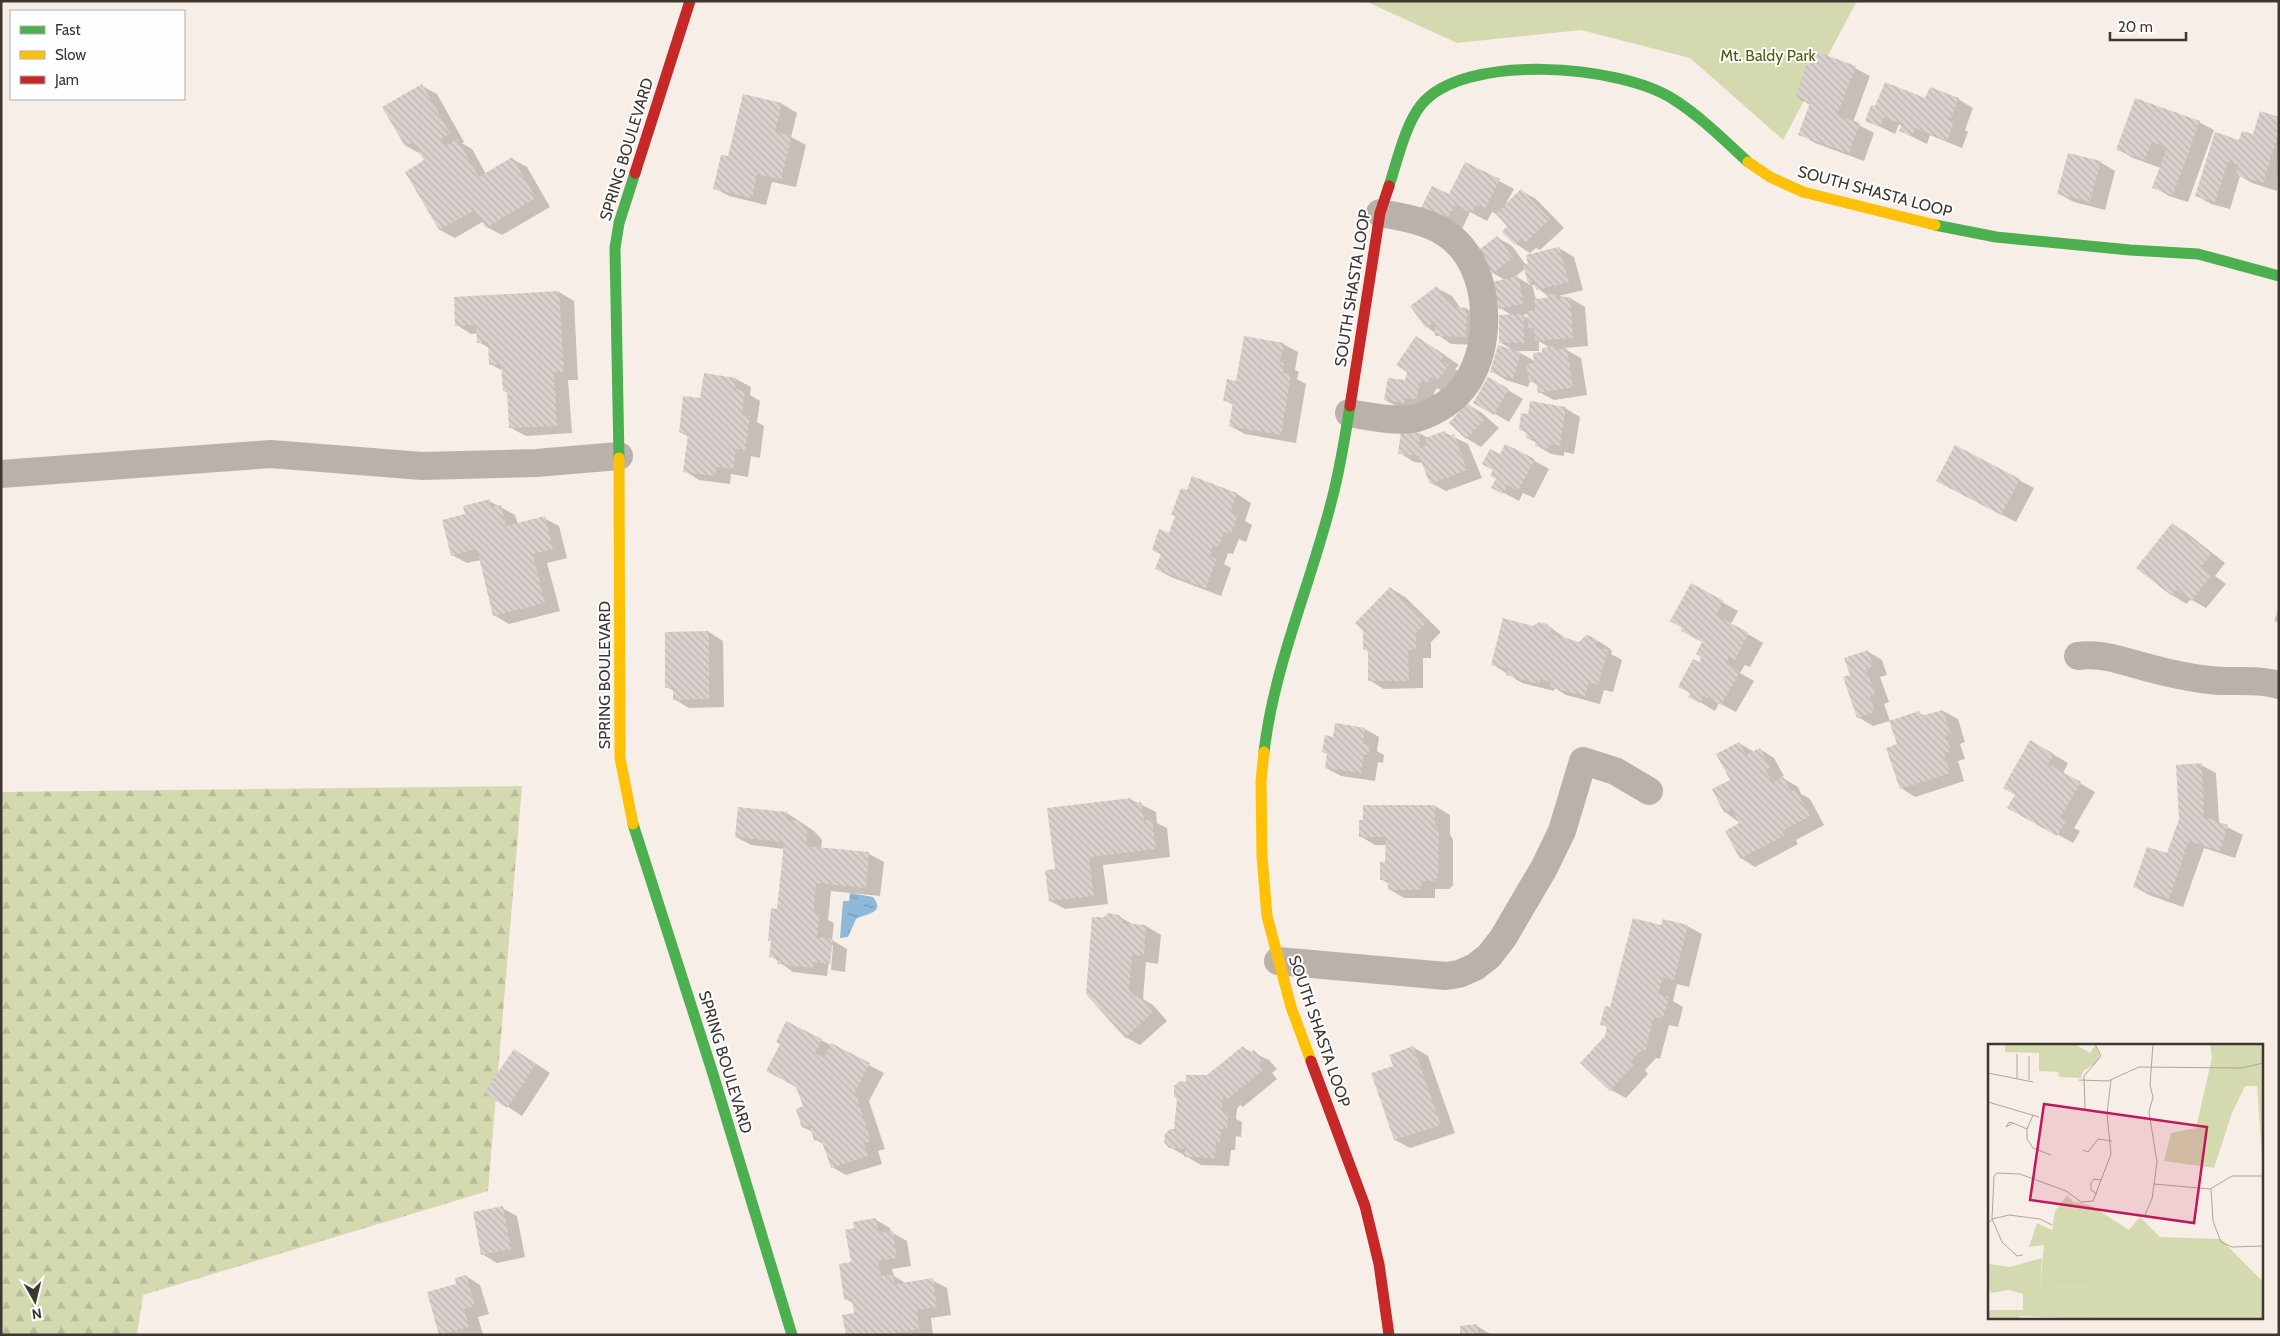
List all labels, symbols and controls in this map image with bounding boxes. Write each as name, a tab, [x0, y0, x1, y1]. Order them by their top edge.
legend	[10, 10, 185, 100]
scale bar	[2110, 10, 2186, 42]
text: 20 m	[2118, 18, 2153, 36]
text: Fast	[55, 21, 80, 39]
text: Slow	[55, 46, 86, 64]
park label: Mt. Baldy Park	[1720, 46, 1816, 65]
text: Jam	[54, 71, 79, 89]
street label: SPRING BOULEVARD	[596, 75, 657, 223]
street label: SOUTH SHASTA LOOP	[1796, 162, 1954, 221]
street label: SOUTH SHASTA LOOP	[1331, 208, 1374, 368]
street label: SPRING BOULEVARD	[595, 601, 614, 749]
street label: SOUTH SHASTA LOOP	[1285, 953, 1354, 1109]
street label: SPRING BOULEVARD	[695, 988, 756, 1136]
inset map	[1988, 1044, 2262, 1318]
north arrow	[10, 1276, 60, 1326]
text: N	[31, 1304, 43, 1323]

